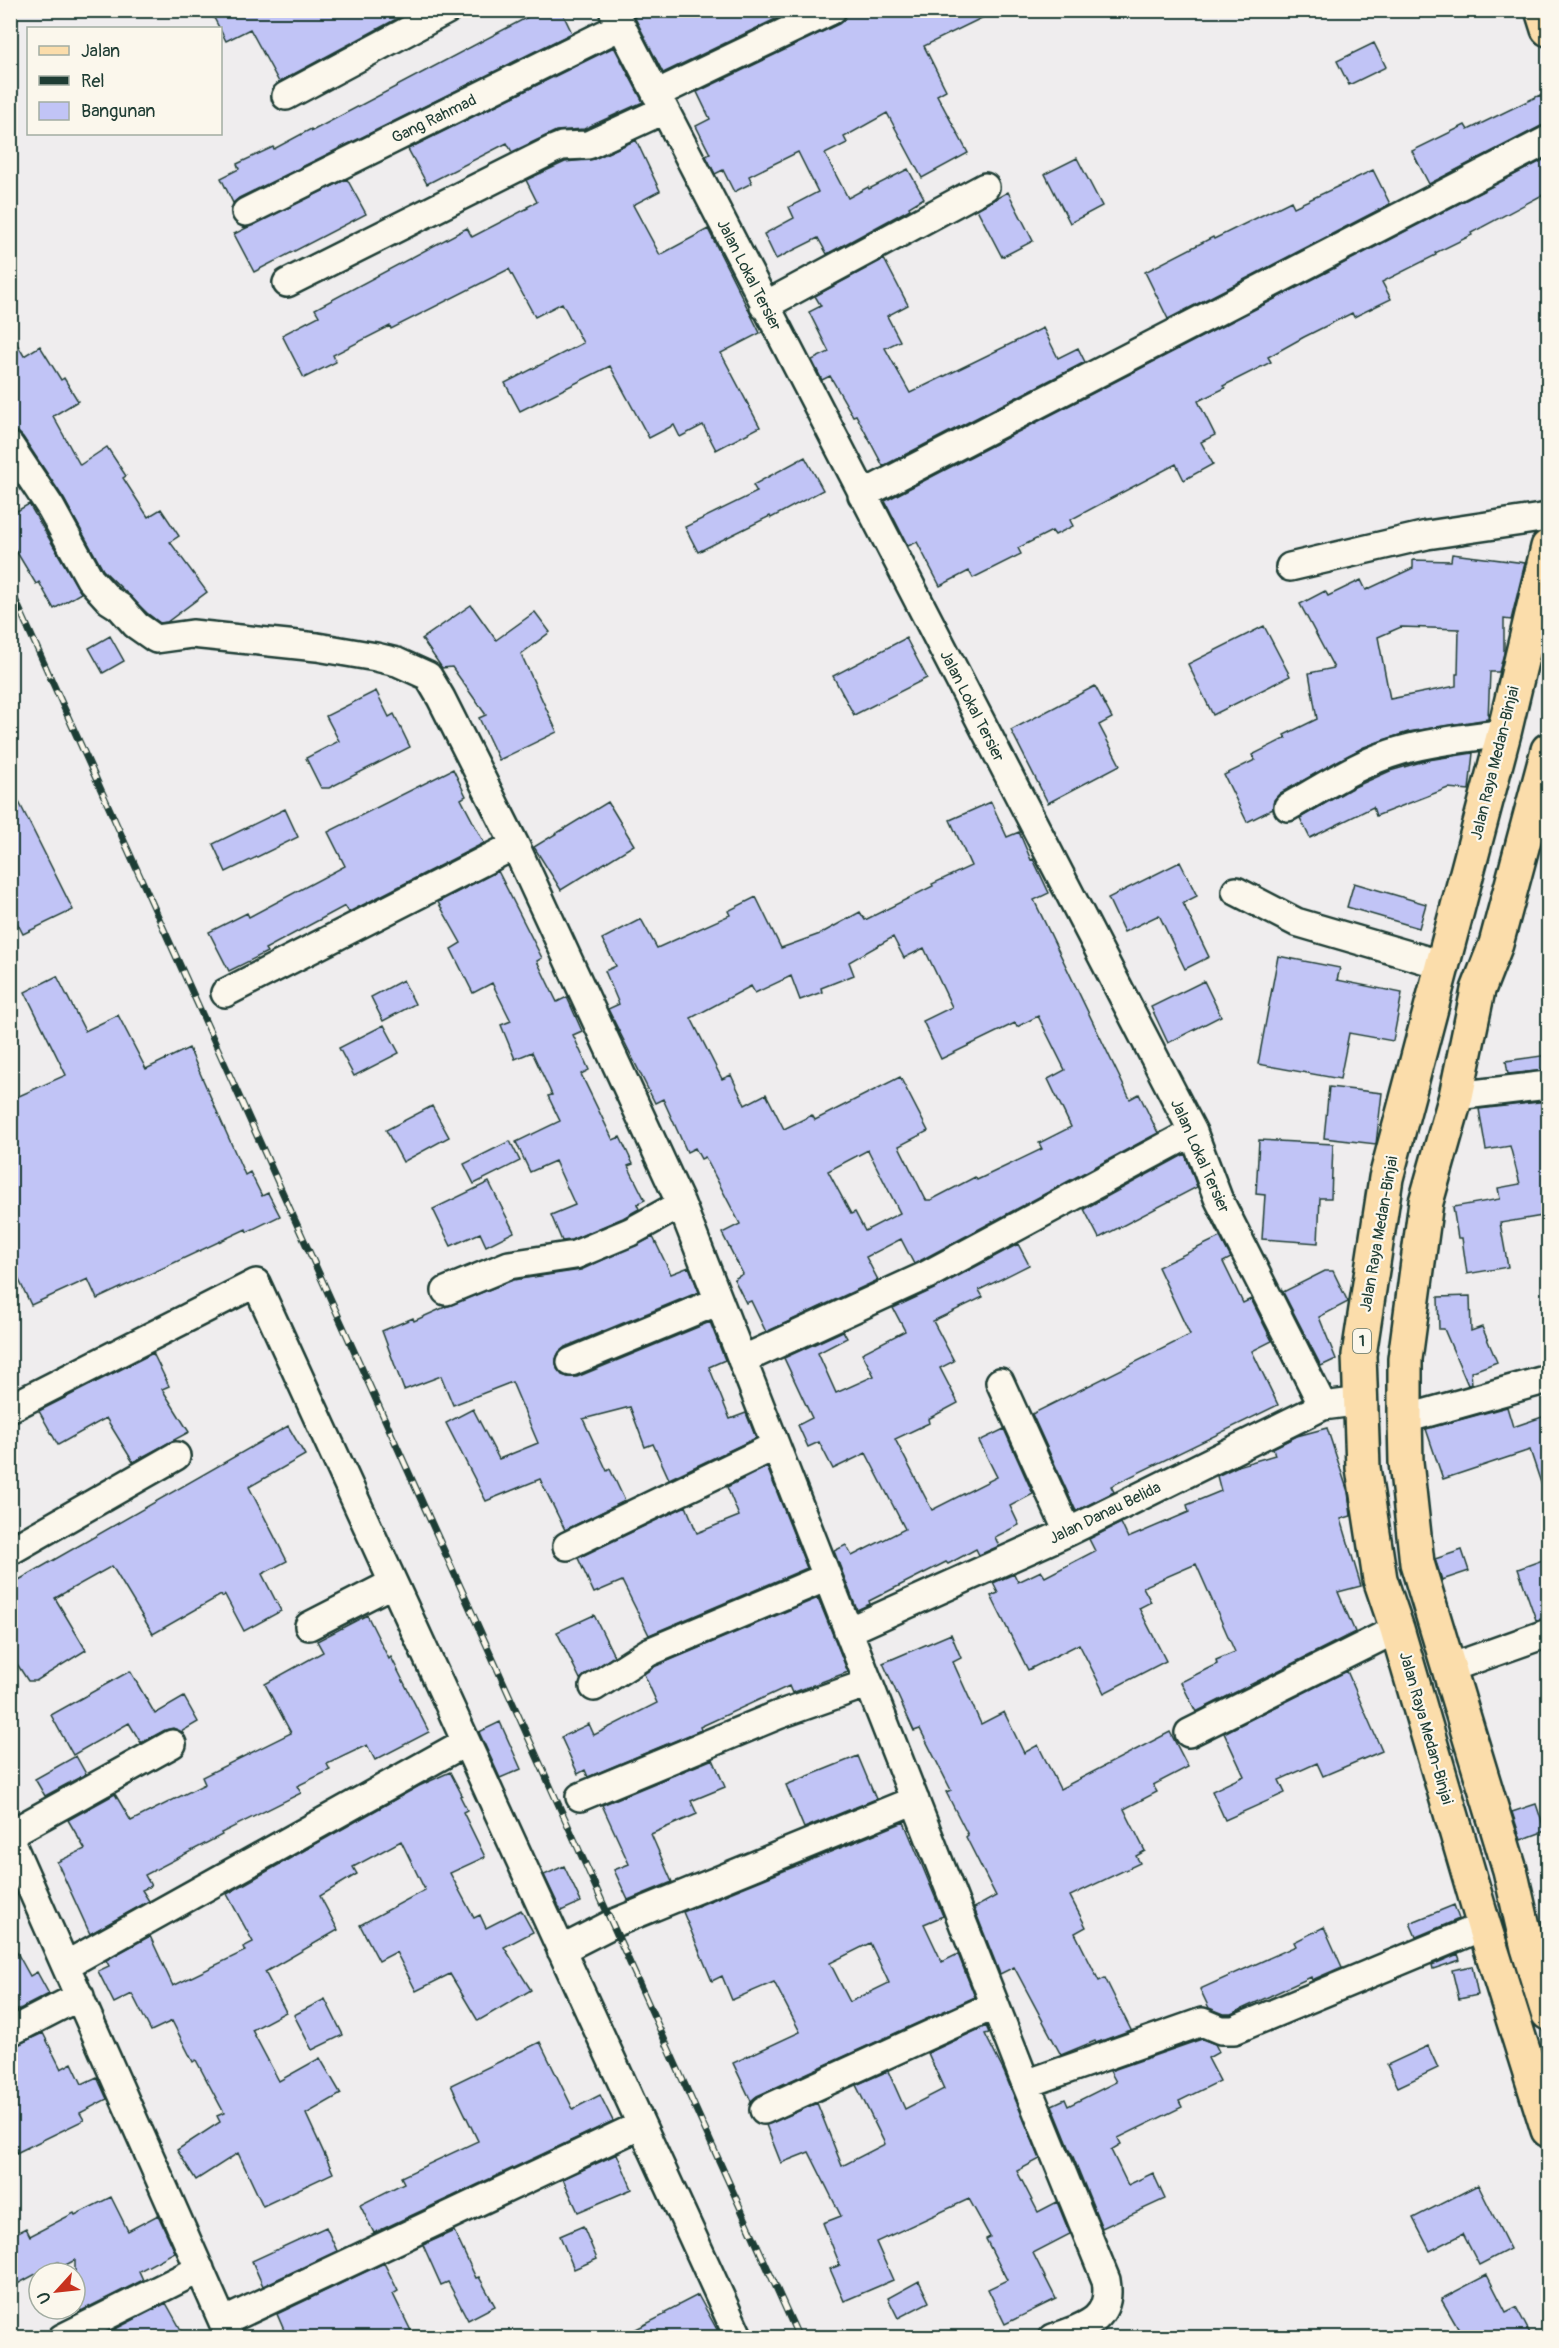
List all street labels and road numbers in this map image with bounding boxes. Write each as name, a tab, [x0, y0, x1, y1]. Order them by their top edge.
street label: Gang Rahmad	[388, 90, 480, 148]
street label: Jalan Lokal Tersier	[712, 216, 786, 334]
street label: Jalan Lokal Tersier	[935, 647, 1009, 765]
street label: Jalan Raya Medan-Binjai	[1466, 684, 1524, 842]
street label: Jalan Lokal Tersier	[1166, 1096, 1234, 1216]
street label: Jalan Raya Medan-Binjai	[1355, 1154, 1403, 1313]
road number: 1	[1353, 1329, 1371, 1353]
street label: Jalan Danau Belida	[1046, 1477, 1164, 1549]
street label: Jalan Raya Medan-Binjai	[1395, 1649, 1457, 1807]

